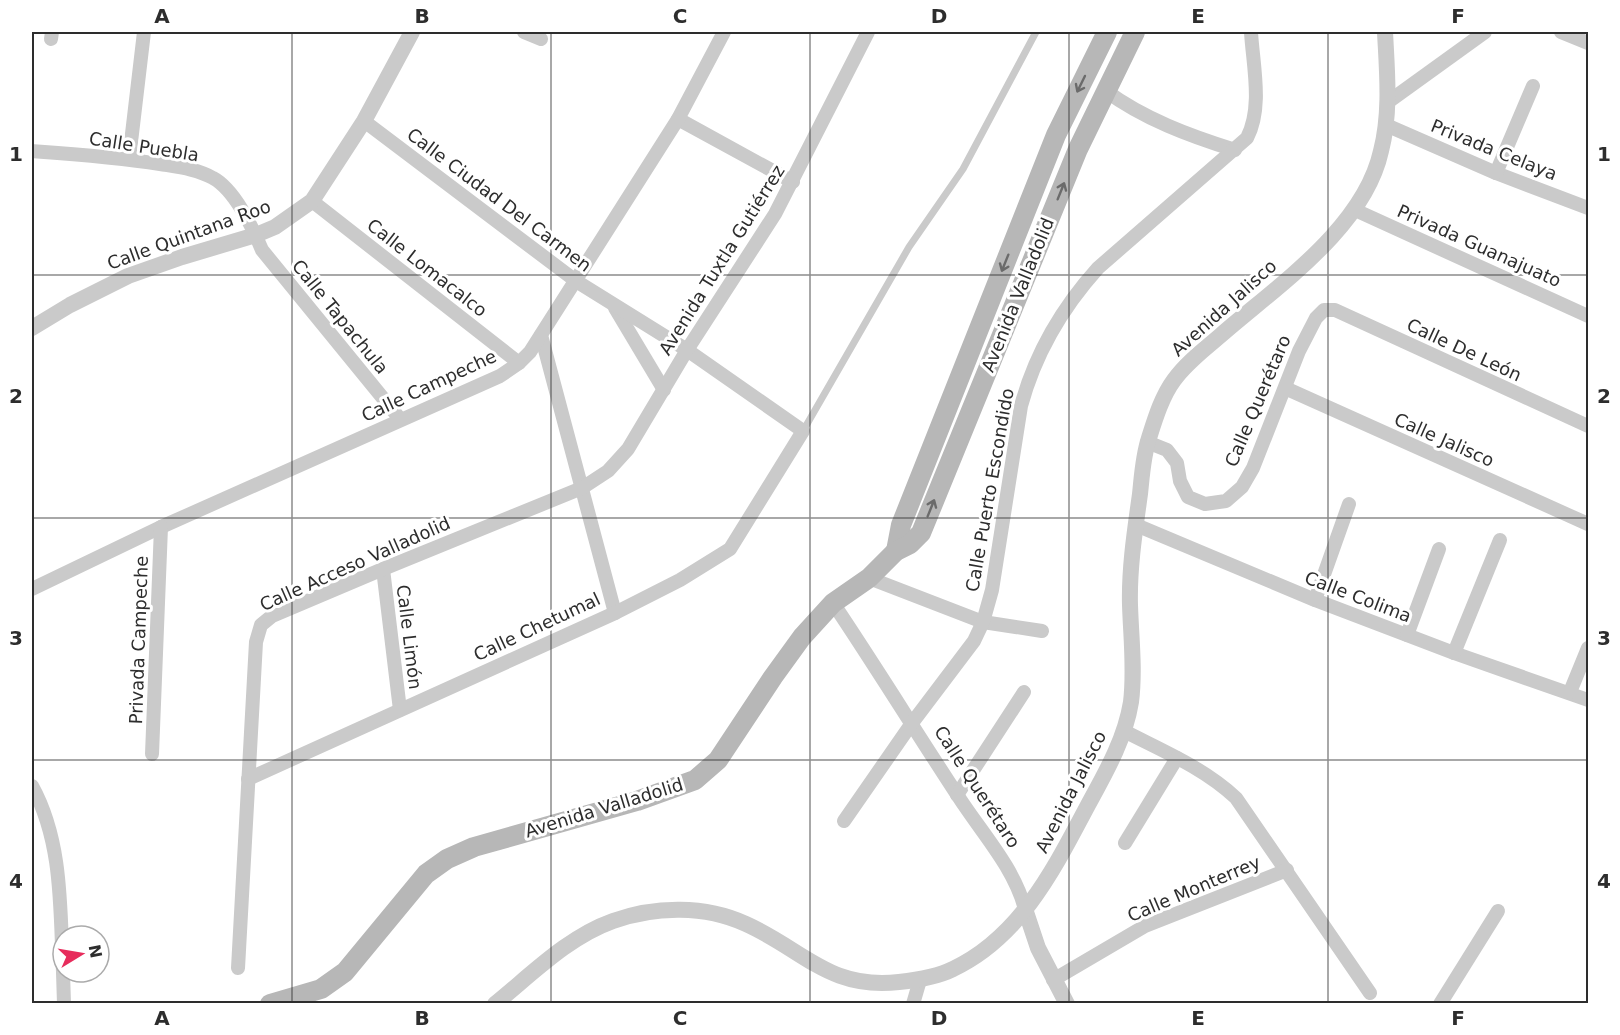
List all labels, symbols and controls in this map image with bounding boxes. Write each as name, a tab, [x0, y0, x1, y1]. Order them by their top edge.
text: A	[154, 4, 170, 28]
text: B	[414, 4, 430, 28]
text: C	[673, 4, 687, 28]
text: D	[931, 4, 947, 28]
text: E	[1191, 4, 1205, 28]
text: F	[1451, 4, 1465, 28]
one-way arrow	[1075, 75, 1087, 93]
street label: Privada Celaya	[1428, 115, 1560, 184]
street label: Calle Ciudad Del Carmen	[403, 123, 596, 276]
street label: Calle Puebla	[88, 127, 200, 166]
text: 1	[9, 142, 23, 166]
text: 1	[1597, 142, 1611, 166]
street label: Avenida Tuxtla Gutiérrez	[654, 161, 789, 359]
one-way arrow	[1056, 183, 1067, 201]
street label: Calle Quintana Roo	[104, 195, 273, 274]
street label: Privada Guanajuato	[1394, 200, 1564, 291]
street label: Calle Lomacalco	[363, 214, 492, 321]
street label: Avenida Valladolid	[977, 215, 1058, 375]
one-way arrow	[999, 254, 1010, 272]
street label: Calle Tapachula	[288, 255, 393, 378]
street label: Avenida Jalisco	[1167, 255, 1281, 360]
street label: Calle De León	[1403, 314, 1525, 385]
street label: Calle Querétaro	[1220, 332, 1295, 470]
street label: Calle Campeche	[358, 345, 500, 426]
text: 2	[9, 384, 23, 408]
text: 2	[1597, 384, 1611, 408]
street label: Calle Puerto Escondido	[961, 386, 1018, 593]
street label: Calle Jalisco	[1391, 408, 1497, 471]
one-way arrow	[926, 499, 937, 518]
street label: Calle Acceso Valladolid	[256, 512, 453, 615]
street label: Privada Campeche	[125, 555, 152, 725]
street label: Calle Colima	[1302, 567, 1414, 627]
street label: Calle Limón	[393, 583, 426, 691]
street label: Calle Chetumal	[470, 588, 604, 665]
text: 3	[9, 626, 23, 650]
text: 3	[1597, 626, 1611, 650]
street label: Calle Querétaro	[930, 722, 1025, 852]
street label: Avenida Jalisco	[1031, 727, 1110, 856]
street label: Avenida Valladolid	[522, 773, 686, 842]
street label: Calle Monterrey	[1124, 851, 1264, 926]
text: 4	[9, 869, 23, 893]
text: 4	[1597, 869, 1611, 893]
north arrow	[51, 924, 111, 984]
text: N	[85, 943, 106, 960]
text: A	[154, 1006, 170, 1030]
text: B	[414, 1006, 430, 1030]
text: C	[673, 1006, 687, 1030]
text: D	[931, 1006, 947, 1030]
text: E	[1191, 1006, 1205, 1030]
text: F	[1451, 1006, 1465, 1030]

